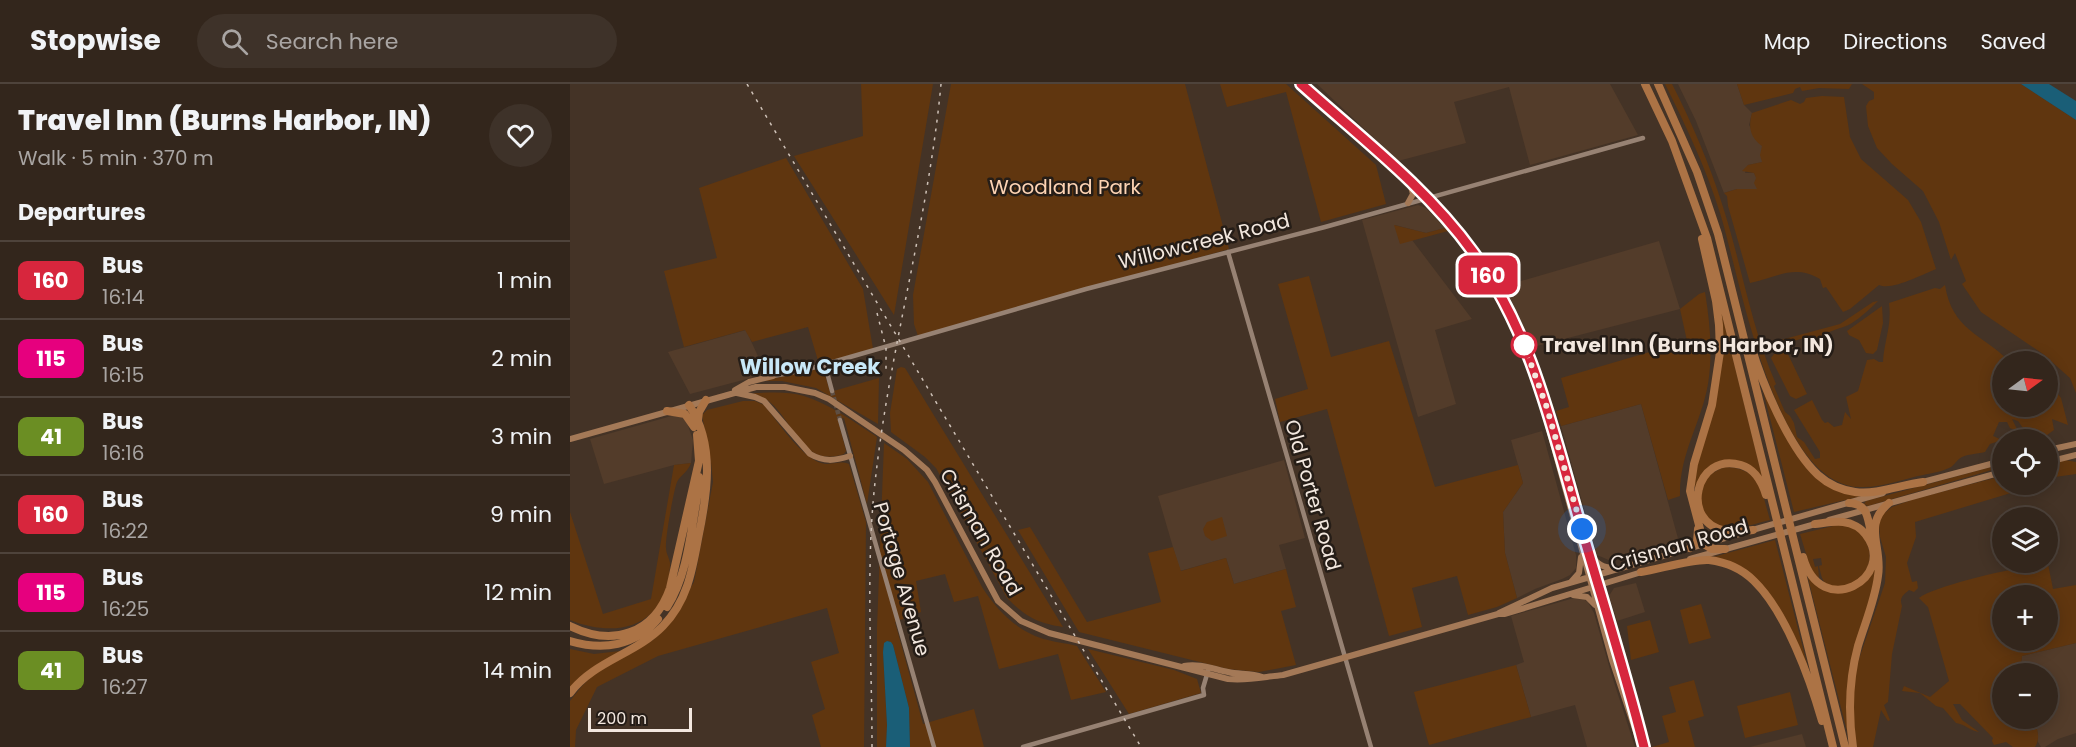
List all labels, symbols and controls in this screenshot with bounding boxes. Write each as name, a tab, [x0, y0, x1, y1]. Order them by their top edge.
search box	[197, 14, 617, 68]
text: Stopwise	[30, 21, 161, 60]
icon: search	[218, 25, 251, 58]
text: Search here	[266, 26, 398, 57]
text: Map	[1764, 27, 1810, 56]
text: Directions	[1843, 27, 1947, 56]
text: Saved	[1980, 27, 2046, 56]
text: Travel Inn (Burns Harbor, IN)	[18, 101, 431, 140]
button: heart	[489, 104, 552, 167]
text: Walk · 5 min · 370 m	[18, 144, 214, 172]
park label: Woodland Park	[989, 173, 1141, 201]
text: Departures	[18, 197, 146, 228]
street label: Willowcreek Road	[1115, 206, 1293, 276]
text: Bus	[102, 250, 144, 281]
line badge: 160	[1454, 256, 1522, 294]
text: 160	[1471, 261, 1505, 290]
text: 1 min	[497, 265, 552, 296]
text: 160	[34, 266, 68, 295]
text: 16:14	[102, 283, 144, 311]
text: Bus	[102, 328, 144, 359]
place label: Travel Inn (Burns Harbor, IN)	[1542, 331, 1834, 359]
marker: Travel Inn (Burns Harbor, IN)	[1511, 332, 1537, 358]
text: 2 min	[491, 343, 552, 374]
text: 115	[36, 344, 66, 373]
north arrow	[1992, 351, 2058, 417]
map controls	[1992, 351, 2058, 729]
district label: Willow Creek	[740, 352, 880, 381]
text: 16:15	[102, 361, 144, 389]
text: Bus	[102, 406, 144, 437]
street label: Old Porter Road	[1278, 416, 1348, 574]
text: 3 min	[491, 421, 552, 452]
text: 41	[40, 422, 62, 451]
button: locate	[1992, 429, 2058, 495]
text: 16:16	[102, 439, 144, 467]
street label: Crisman Road	[933, 463, 1029, 601]
text: Bus	[102, 484, 144, 515]
text: 9 min	[490, 499, 552, 530]
street label: Portage Avenue	[867, 499, 937, 659]
text: 160	[34, 500, 68, 529]
button: layers	[1992, 507, 2058, 573]
street label: Crisman Road	[1607, 512, 1751, 578]
your location	[1567, 514, 1597, 544]
text: 16:22	[102, 517, 148, 545]
text: Bus	[102, 562, 144, 593]
text: 12 min	[484, 577, 552, 608]
text: 115	[36, 578, 66, 607]
button: +	[1992, 585, 2058, 651]
text: 16:25	[102, 595, 149, 623]
text: Bus	[102, 640, 144, 671]
text: 14 min	[483, 655, 552, 686]
text: 41	[40, 656, 62, 685]
button: −	[1992, 663, 2058, 729]
text: 16:27	[102, 673, 148, 701]
scale bar	[588, 705, 692, 732]
text: 200 m	[597, 707, 647, 730]

